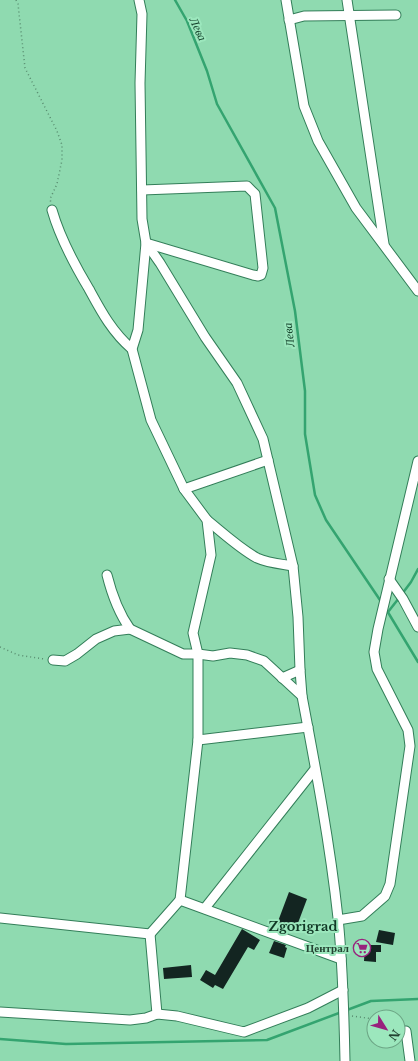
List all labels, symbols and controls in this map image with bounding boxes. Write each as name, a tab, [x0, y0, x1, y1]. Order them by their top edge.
water label: Лева	[186, 14, 210, 43]
water label: Лева	[280, 322, 298, 349]
district label: Zgorigrad	[269, 918, 337, 935]
supermarket icon: Централ	[352, 938, 372, 958]
place label: Централ	[306, 941, 349, 955]
north arrow	[366, 1009, 406, 1049]
text: N	[385, 1027, 403, 1044]

